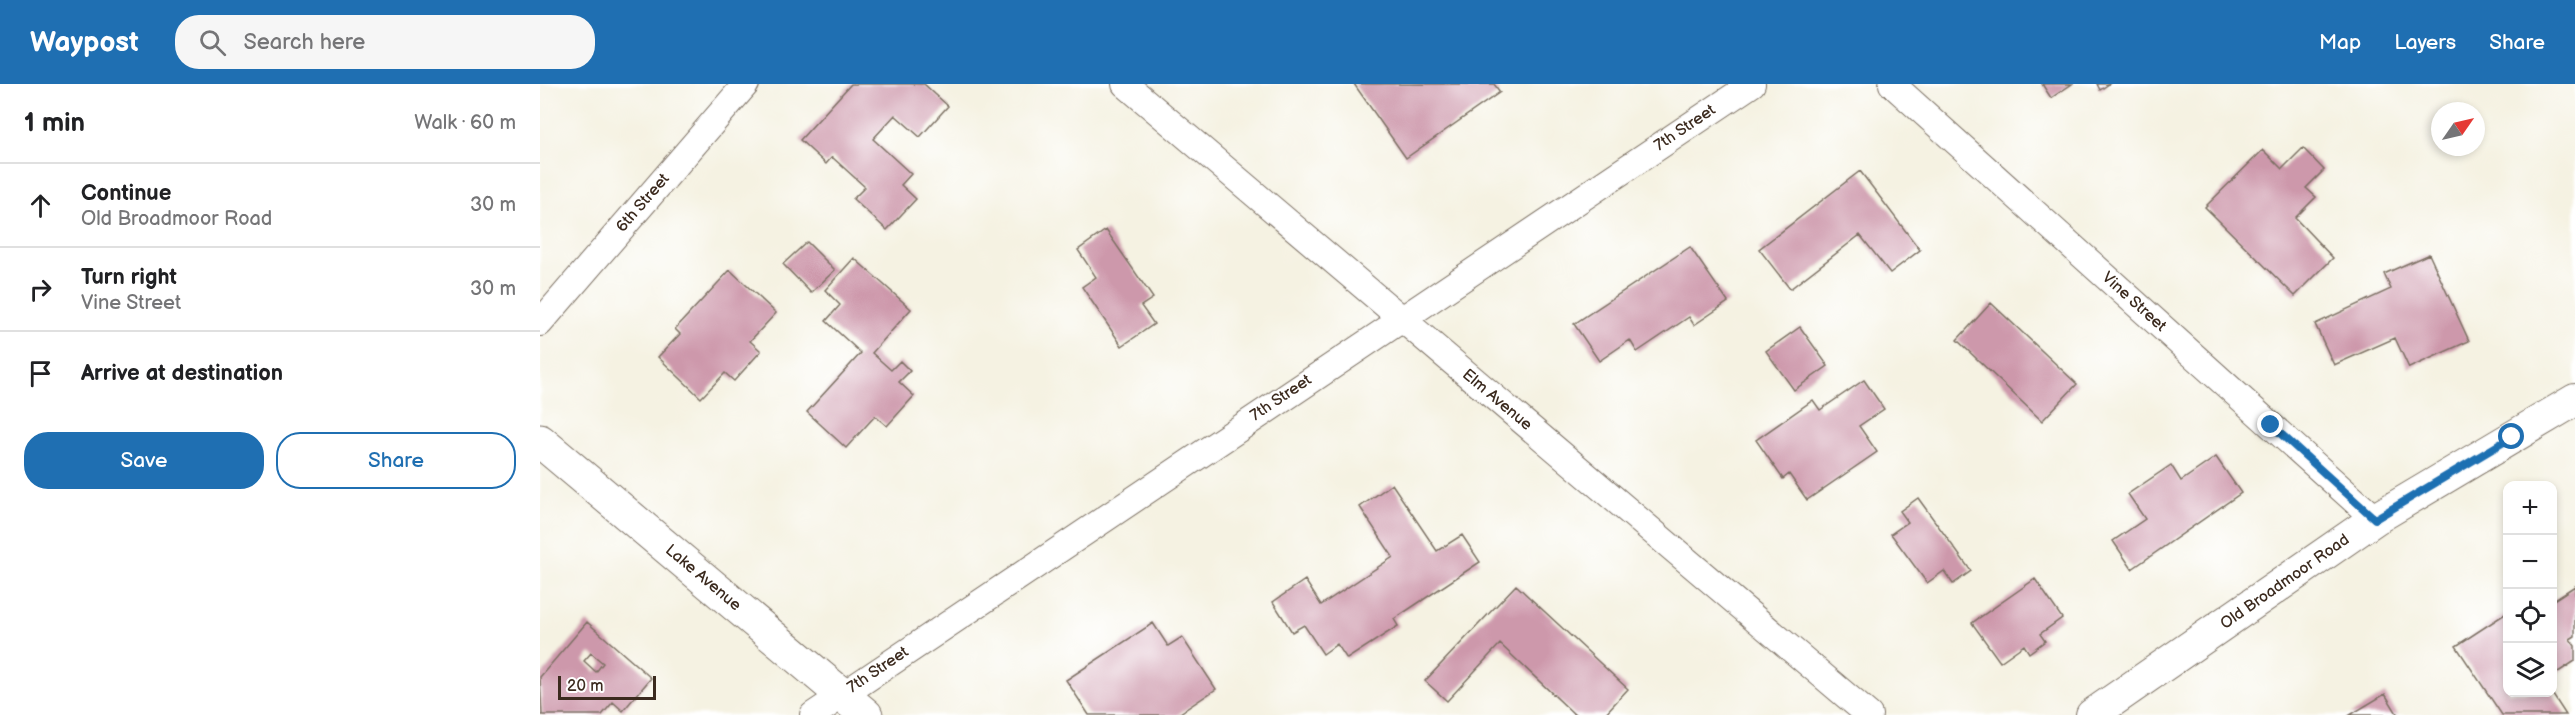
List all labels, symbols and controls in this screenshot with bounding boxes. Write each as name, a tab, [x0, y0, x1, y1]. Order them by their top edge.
search box	[175, 15, 595, 69]
text: Waypost	[30, 26, 139, 59]
icon: search	[196, 26, 229, 59]
text: Search here	[244, 29, 365, 56]
text: Map	[2319, 30, 2361, 55]
text: Layers	[2394, 30, 2456, 55]
text: Share	[2489, 30, 2545, 55]
street label: 7th Street	[1651, 101, 1719, 155]
north arrow	[2431, 102, 2485, 156]
text: 1 min	[24, 108, 85, 139]
text: Walk · 60 m	[414, 111, 516, 135]
street label: 6th Street	[612, 170, 674, 236]
text: Continue	[81, 180, 171, 207]
icon: ahead	[24, 189, 57, 222]
text: 30 m	[470, 193, 516, 217]
text: Old Broadmoor Road	[81, 207, 272, 231]
text: Turn right	[81, 264, 177, 291]
street label: Vine Street	[2098, 268, 2170, 336]
icon: right	[24, 273, 57, 306]
text: 30 m	[470, 277, 516, 301]
text: Vine Street	[81, 291, 181, 315]
icon: arrive	[24, 357, 57, 390]
text: Arrive at destination	[81, 360, 283, 387]
street label: Elm Avenue	[1458, 365, 1536, 435]
street label: 7th Street	[1247, 371, 1315, 425]
route end	[2257, 411, 2283, 437]
route start	[2498, 423, 2524, 449]
button: Save	[24, 432, 264, 489]
button: Share	[276, 432, 516, 489]
map controls	[2503, 481, 2557, 697]
button: +	[2503, 481, 2557, 535]
street label: Old Broadmoor Road	[2217, 530, 2353, 634]
button: −	[2503, 535, 2557, 589]
street label: Lake Avenue	[661, 541, 745, 615]
button: locate	[2503, 589, 2557, 643]
street label: 7th Street	[844, 643, 912, 697]
button: layers	[2503, 643, 2557, 697]
scale bar	[558, 673, 656, 700]
text: 20 m	[567, 677, 603, 696]

